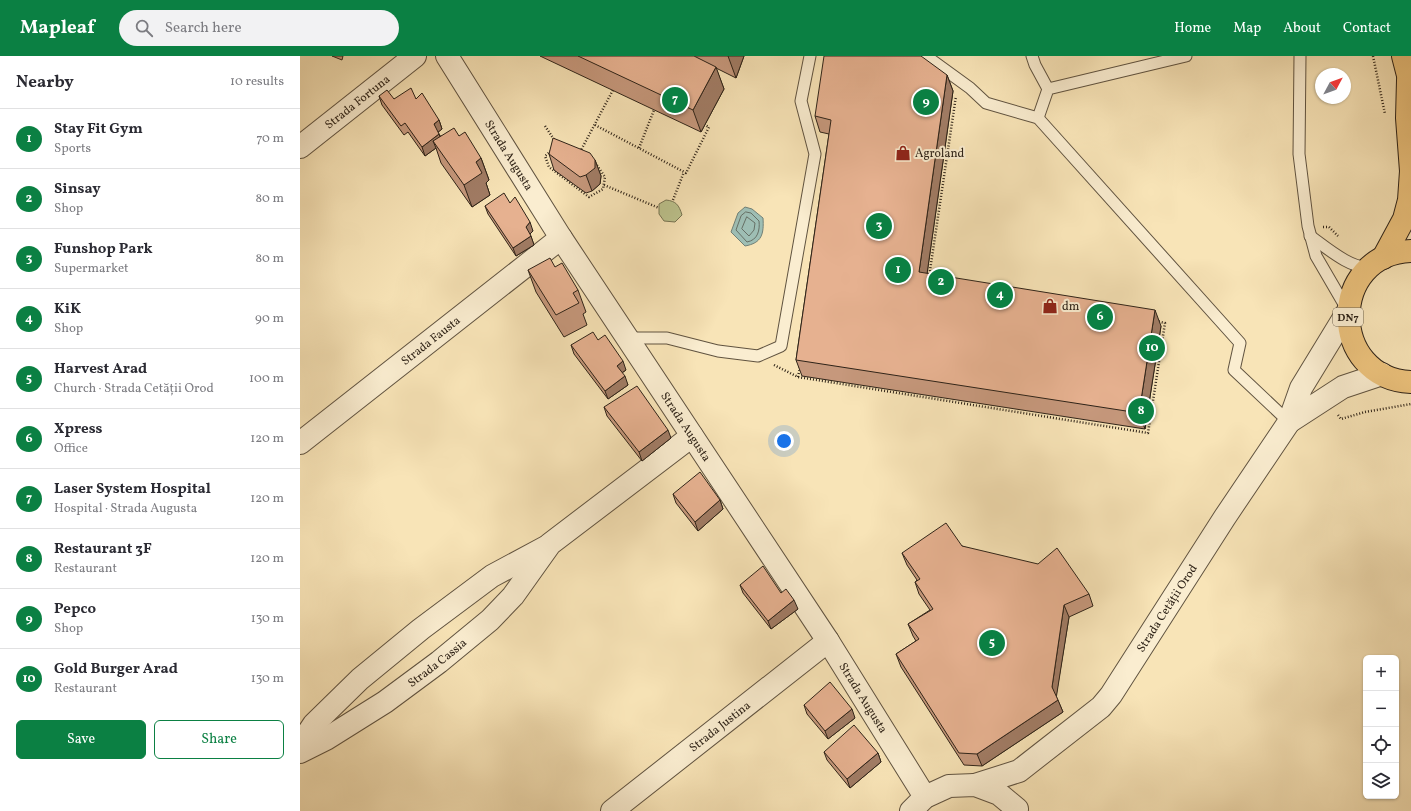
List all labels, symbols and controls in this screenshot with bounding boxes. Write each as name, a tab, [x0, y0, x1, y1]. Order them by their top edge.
search box	[119, 10, 399, 46]
text: Mapleaf	[20, 15, 95, 41]
icon: search	[133, 17, 155, 39]
text: Search here	[165, 18, 242, 39]
text: Home	[1174, 19, 1211, 38]
text: Map	[1233, 19, 1261, 38]
text: About	[1283, 19, 1321, 38]
text: Contact	[1343, 19, 1391, 38]
north arrow	[1315, 68, 1351, 104]
text: Nearby	[16, 71, 74, 94]
street label: Strada Fortuna	[322, 72, 394, 133]
text: 10 results	[230, 73, 284, 91]
pin: 7	[662, 85, 688, 115]
pin: 9	[913, 87, 939, 117]
street label: Strada Augusta	[480, 117, 536, 194]
text: Stay Fit Gym	[54, 119, 143, 140]
text: 1	[26, 130, 32, 148]
text: 70 m	[256, 130, 284, 148]
text: Sports	[54, 140, 91, 158]
shop icon: Agroland	[894, 144, 912, 162]
place label: Agroland	[915, 146, 965, 162]
text: Sinsay	[54, 179, 101, 200]
text: 2	[26, 190, 32, 208]
text: 80 m	[255, 190, 284, 208]
text: Shop	[54, 200, 83, 218]
pin: 3	[866, 211, 892, 241]
text: Funshop Park	[54, 239, 153, 260]
text: 3	[26, 250, 32, 268]
text: 80 m	[255, 250, 284, 268]
pin: 1	[885, 255, 911, 285]
text: Supermarket	[54, 260, 129, 278]
pin: 2	[928, 267, 954, 297]
pin: 4	[987, 280, 1013, 310]
shop icon: dm	[1041, 297, 1059, 315]
text: KiK	[54, 299, 81, 320]
place label: dm	[1062, 299, 1080, 315]
pin: 6	[1087, 302, 1113, 332]
road number: DN7	[1333, 308, 1363, 326]
text: 4	[25, 310, 33, 328]
text: 90 m	[255, 310, 284, 328]
street label: Strada Fausta	[398, 313, 464, 370]
text: Shop	[54, 320, 83, 338]
pin: 10	[1139, 333, 1165, 363]
text: Harvest Arad	[54, 359, 147, 380]
text: 5	[26, 370, 32, 388]
text: 100 m	[249, 370, 284, 388]
text: Church · Strada Cetății Orod	[54, 380, 214, 398]
street label: Strada Augusta	[656, 389, 714, 465]
pin: 8	[1128, 396, 1154, 426]
text: Xpress	[54, 419, 103, 440]
text: 6	[25, 430, 33, 448]
text: 120 m	[250, 430, 284, 448]
your location	[774, 431, 794, 451]
text: Office	[54, 440, 88, 458]
text: Laser System Hospital	[54, 479, 211, 500]
text: 7	[26, 490, 32, 508]
text: 120 m	[250, 490, 284, 508]
text: Hospital · Strada Augusta	[54, 500, 197, 518]
text: Restaurant 3F	[54, 539, 152, 560]
text: 8	[25, 550, 33, 568]
text: 120 m	[250, 550, 284, 568]
text: Restaurant	[54, 560, 117, 578]
street label: Strada Cetății Orod	[1133, 561, 1202, 656]
text: Pepco	[54, 599, 96, 620]
text: 9	[25, 610, 33, 628]
text: 130 m	[251, 610, 284, 628]
text: Shop	[54, 620, 83, 638]
pin: 5	[979, 628, 1005, 658]
street label: Strada Cassia	[405, 635, 471, 691]
map controls	[1363, 655, 1399, 799]
button: +	[1363, 655, 1399, 691]
text: Gold Burger Arad	[54, 659, 178, 680]
street label: Strada Augusta	[834, 660, 890, 737]
text: 10	[22, 670, 36, 688]
text: 130 m	[251, 670, 284, 688]
text: Restaurant	[54, 680, 117, 698]
button: −	[1363, 691, 1399, 727]
street label: Strada Justina	[686, 698, 754, 756]
button: Save	[16, 720, 146, 759]
button: Share	[154, 720, 284, 759]
button: locate	[1363, 727, 1399, 763]
button: layers	[1363, 763, 1399, 799]

